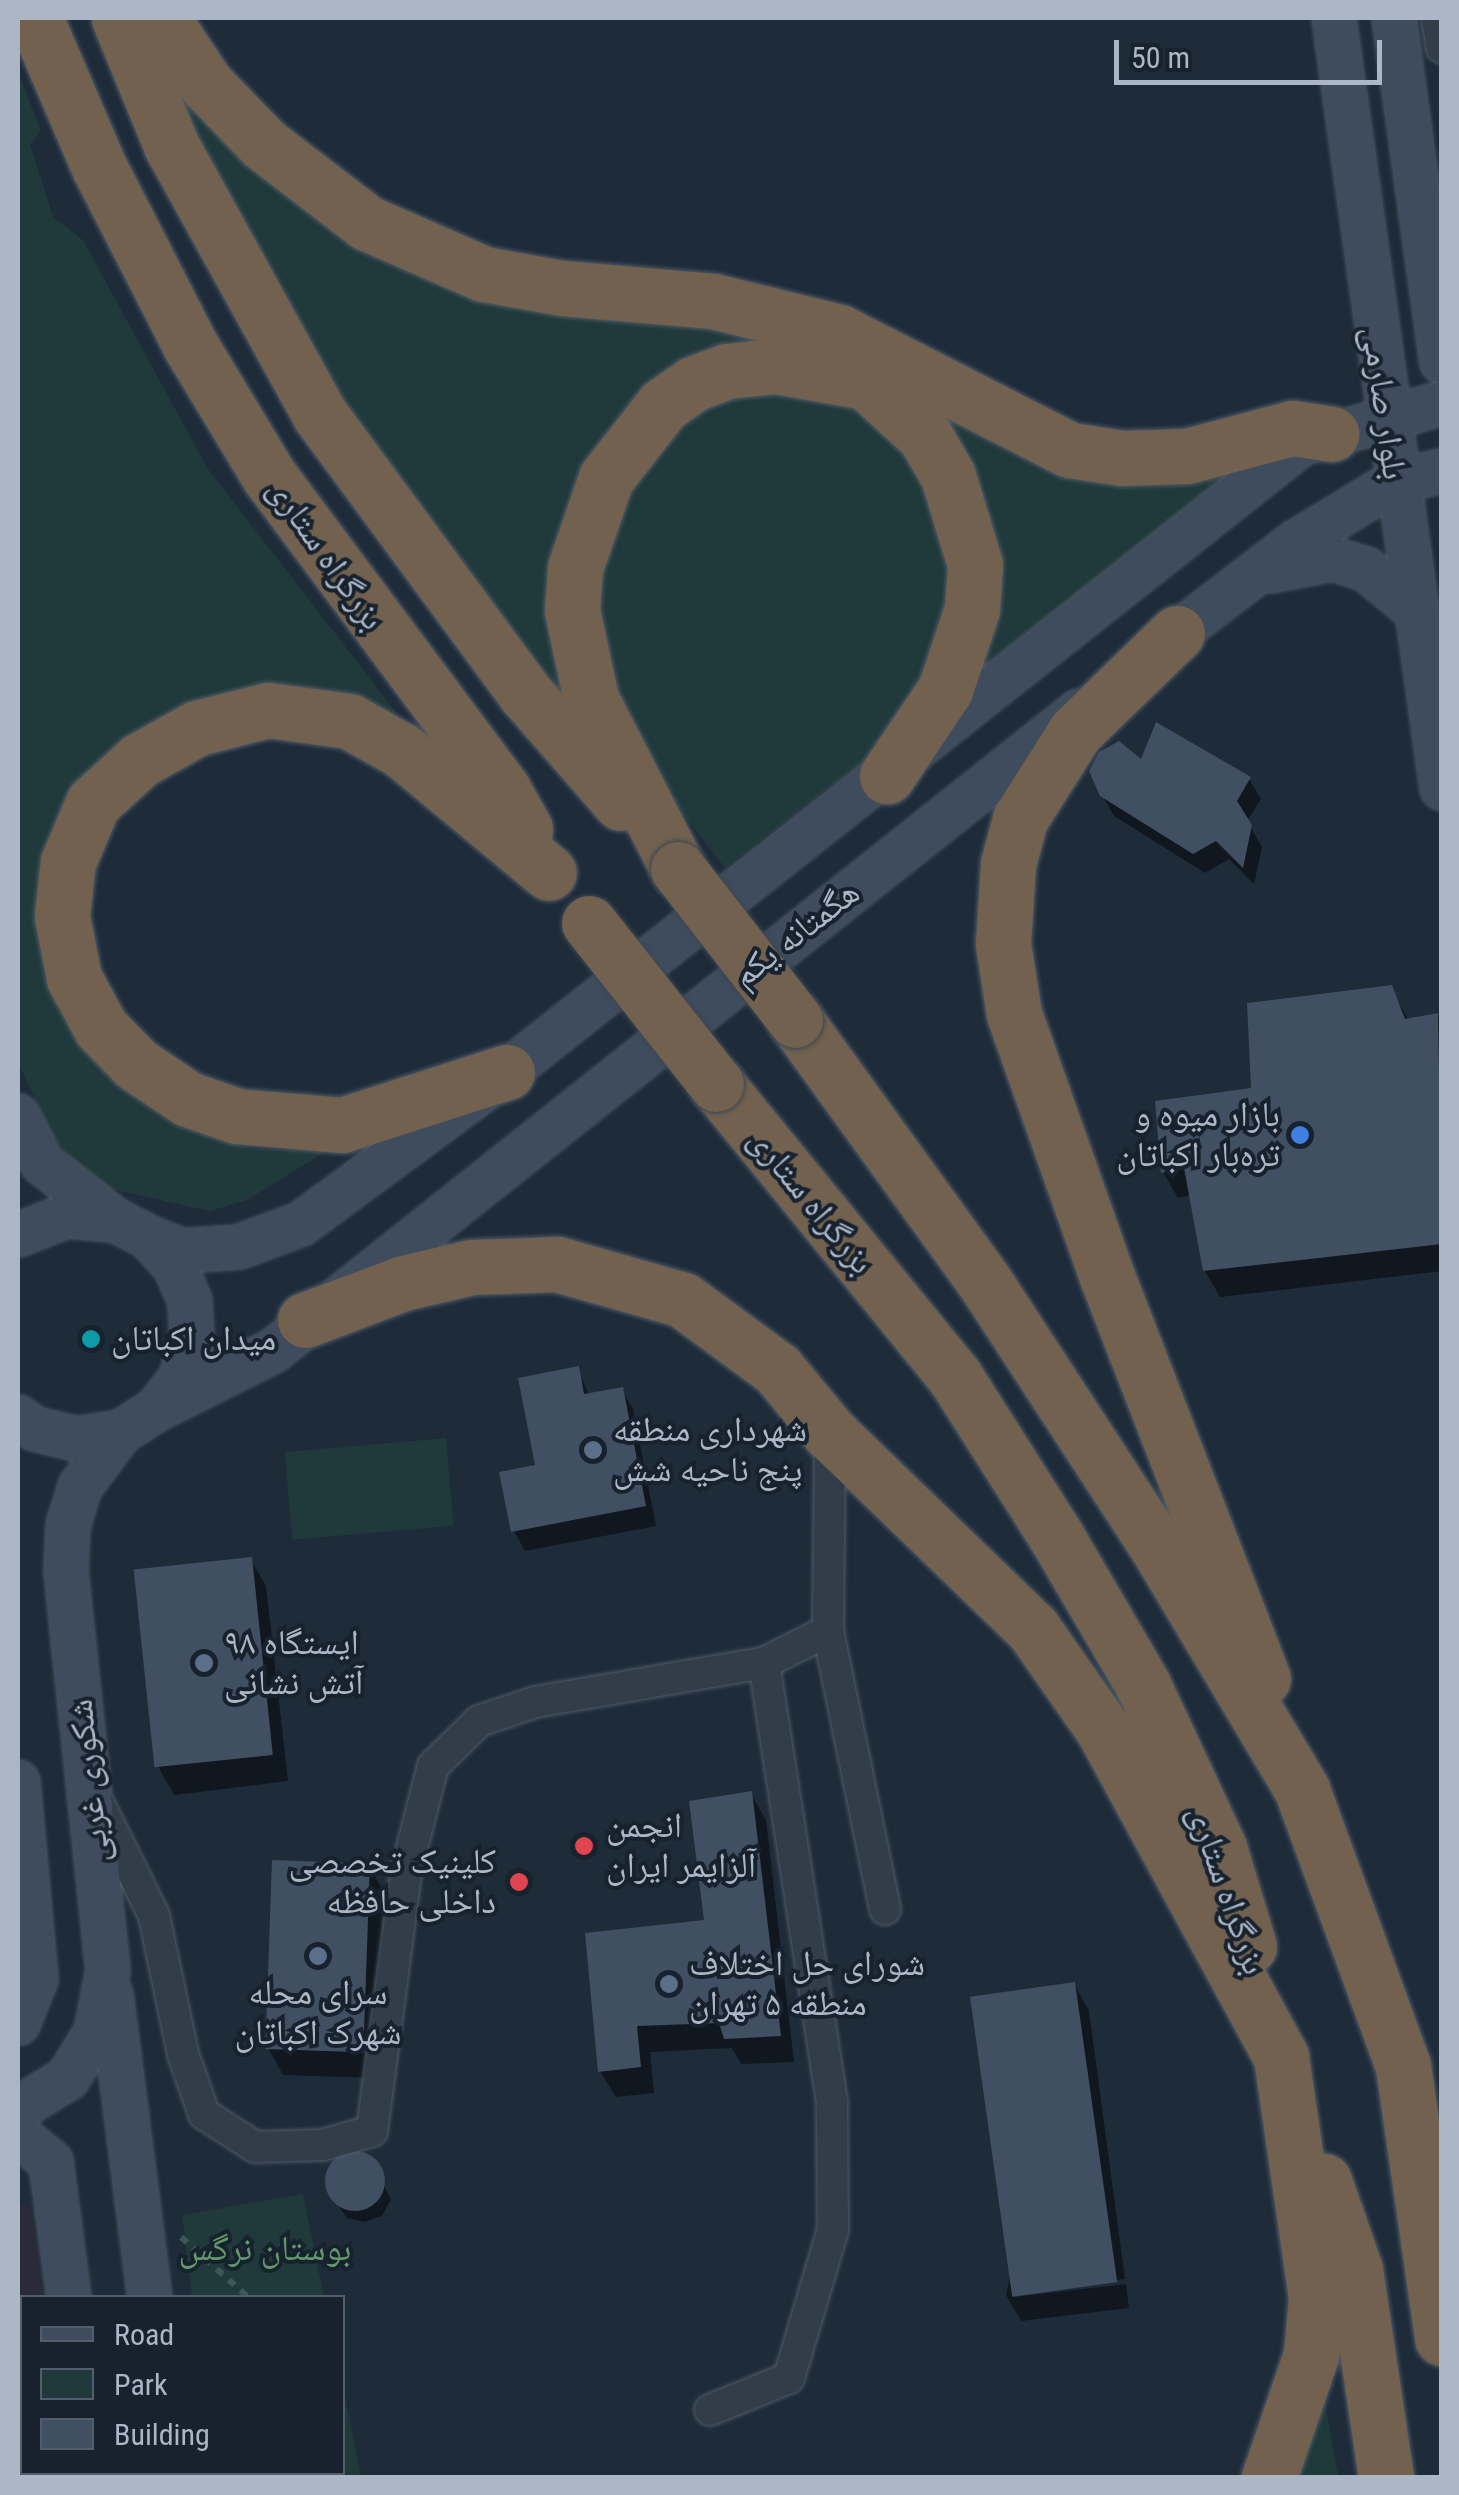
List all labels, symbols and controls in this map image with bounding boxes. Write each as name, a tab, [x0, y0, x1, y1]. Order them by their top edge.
scale bar	[1119, 20, 1386, 82]
text: 50 m	[1131, 40, 1190, 75]
street label: بلوار صارمی	[1352, 324, 1416, 482]
street label: بزرگراه ستاری	[258, 470, 394, 638]
street label: هگمتانه یکم	[724, 871, 868, 997]
place label: بازار میوه و تره‌بار اکباتان	[1116, 1094, 1280, 1176]
street label: بزرگراه ستاری	[739, 1119, 883, 1283]
marker: بازار میوه و تره‌بار اکباتان	[1289, 1124, 1311, 1146]
place label: میدان اکباتان	[111, 1318, 276, 1360]
marker: میدان اکباتان	[80, 1328, 102, 1350]
place label: شهرداری منطقه پنج ناحیه شش	[613, 1409, 807, 1491]
marker: شهرداری منطقه پنج ناحیه شش	[582, 1439, 604, 1461]
place label: ایستگاه ۹۸ آتش نشانی	[224, 1622, 363, 1704]
marker: ایستگاه ۹۸ آتش نشانی	[193, 1652, 215, 1674]
street label: شکوری غربی	[60, 1697, 118, 1865]
street label: بزرگراه ستاری	[1178, 1800, 1276, 1980]
place label: انجمن آلزایمر ایران	[606, 1805, 756, 1887]
marker: انجمن آلزایمر ایران	[571, 1833, 597, 1859]
place label: کلینیک تخصصی داخلی حافظه	[288, 1841, 496, 1923]
marker: کلینیک تخصصی داخلی حافظه	[506, 1869, 532, 1895]
place label: شورای حل اختلاف منطقه ۵ تهران	[689, 1943, 925, 2025]
marker: سرای محله شهرک اکباتان	[307, 1945, 329, 1967]
place label: سرای محله شهرک اکباتان	[234, 1972, 402, 2054]
marker: شورای حل اختلاف منطقه ۵ تهران	[658, 1973, 680, 1995]
park label: بوستان نرگس	[179, 2228, 351, 2270]
legend	[20, 2295, 345, 2475]
text: Road	[114, 2317, 174, 2352]
text: Park	[114, 2367, 168, 2402]
text: Building	[114, 2417, 210, 2452]

